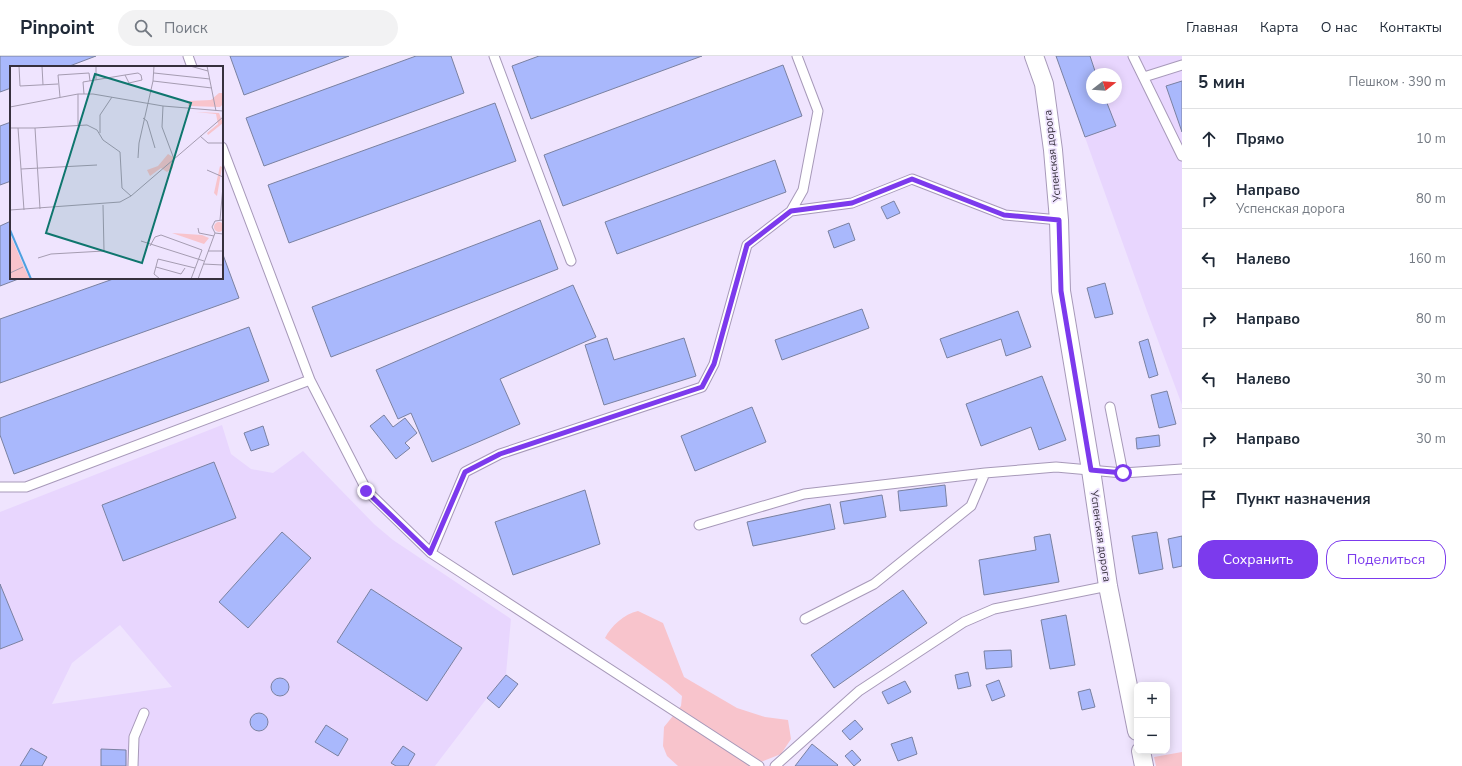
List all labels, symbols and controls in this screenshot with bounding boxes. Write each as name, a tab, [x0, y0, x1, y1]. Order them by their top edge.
search box	[118, 10, 398, 46]
text: Pinpoint	[20, 15, 94, 41]
icon: search	[132, 17, 154, 39]
text: Поиск	[164, 18, 208, 38]
text: Главная	[1186, 18, 1238, 37]
text: Карта	[1260, 18, 1299, 37]
text: О нас	[1321, 18, 1357, 37]
text: Контакты	[1379, 18, 1442, 37]
inset map	[10, 66, 223, 279]
north arrow	[1086, 68, 1122, 104]
text: 5 мин	[1198, 71, 1245, 94]
text: Пешком · 390 m	[1348, 73, 1446, 91]
street label: Успенская дорога	[1040, 109, 1065, 204]
icon: ahead	[1198, 128, 1220, 150]
text: Прямо	[1236, 129, 1284, 149]
text: 10 m	[1416, 130, 1446, 148]
text: Направо	[1236, 180, 1300, 200]
icon: right	[1198, 188, 1220, 210]
text: 80 m	[1416, 190, 1446, 208]
text: Успенская дорога	[1236, 200, 1345, 218]
icon: left	[1198, 248, 1220, 270]
text: Налево	[1236, 249, 1291, 269]
text: 160 m	[1408, 250, 1446, 268]
icon: right	[1198, 308, 1220, 330]
text: Направо	[1236, 309, 1300, 329]
text: 80 m	[1416, 310, 1446, 328]
icon: left	[1198, 368, 1220, 390]
text: Налево	[1236, 369, 1291, 389]
text: 30 m	[1416, 370, 1446, 388]
icon: right	[1198, 428, 1220, 450]
text: Направо	[1236, 429, 1300, 449]
text: 30 m	[1416, 430, 1446, 448]
route start	[1114, 464, 1132, 482]
route end	[357, 482, 375, 500]
street label: Успенская дорога	[1087, 488, 1114, 583]
icon: arrive	[1198, 488, 1220, 510]
text: Пункт назначения	[1236, 489, 1371, 509]
button: Сохранить	[1198, 540, 1318, 579]
button: Поделиться	[1326, 540, 1446, 579]
map controls	[1134, 682, 1170, 754]
button: +	[1134, 682, 1170, 718]
button: −	[1134, 718, 1170, 754]

